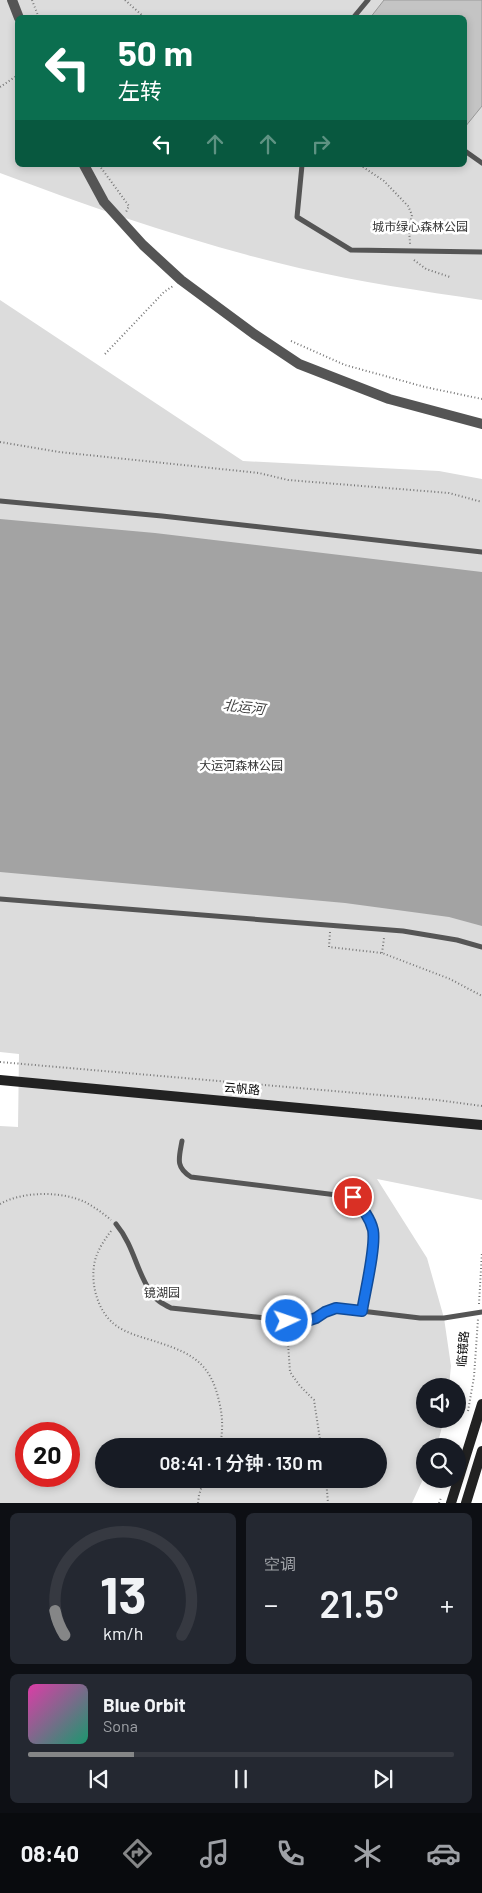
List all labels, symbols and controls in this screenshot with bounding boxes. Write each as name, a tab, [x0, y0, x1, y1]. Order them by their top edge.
text: 50 m	[118, 31, 193, 73]
icon: left	[35, 35, 100, 100]
text: 左转	[118, 77, 162, 103]
icon: left	[148, 130, 176, 158]
icon: ahead	[201, 130, 229, 158]
icon: ahead	[254, 130, 282, 158]
icon: right	[307, 130, 335, 158]
park label: 城市绿心森林公园	[372, 219, 468, 233]
water label: 北运河	[222, 696, 269, 718]
park label: 大运河森林公园	[199, 758, 283, 772]
street label: 云帆路	[224, 1079, 261, 1097]
pin	[332, 1176, 374, 1218]
icon: arrive	[339, 1183, 367, 1211]
park label: 镜湖园	[144, 1285, 180, 1299]
position arrow	[260, 1294, 312, 1346]
street label: 临镜路	[453, 1330, 471, 1367]
map controls	[416, 1378, 466, 1488]
button: sound	[416, 1378, 466, 1428]
speed limit sign: 20	[15, 1422, 80, 1487]
button: search	[416, 1438, 466, 1488]
text: 08:41 · 1 分钟 · 130 m	[159, 1451, 323, 1474]
text: 空调	[264, 1554, 296, 1573]
text: 13	[100, 1562, 146, 1624]
text: 21.5°	[320, 1580, 398, 1626]
text: −	[264, 1587, 278, 1621]
text: +	[440, 1587, 454, 1621]
text: km/h	[103, 1622, 143, 1644]
text: Blue Orbit	[103, 1693, 186, 1716]
text: Sona	[103, 1716, 138, 1735]
icon: previous	[85, 1765, 113, 1793]
icon: pause	[227, 1765, 255, 1793]
icon: next	[369, 1765, 397, 1793]
icon: directions	[120, 1836, 155, 1871]
icon: music	[197, 1836, 232, 1871]
icon: phone	[273, 1836, 308, 1871]
icon: climate	[350, 1836, 385, 1871]
icon: car	[426, 1836, 461, 1871]
text: 08:40	[21, 1840, 79, 1866]

